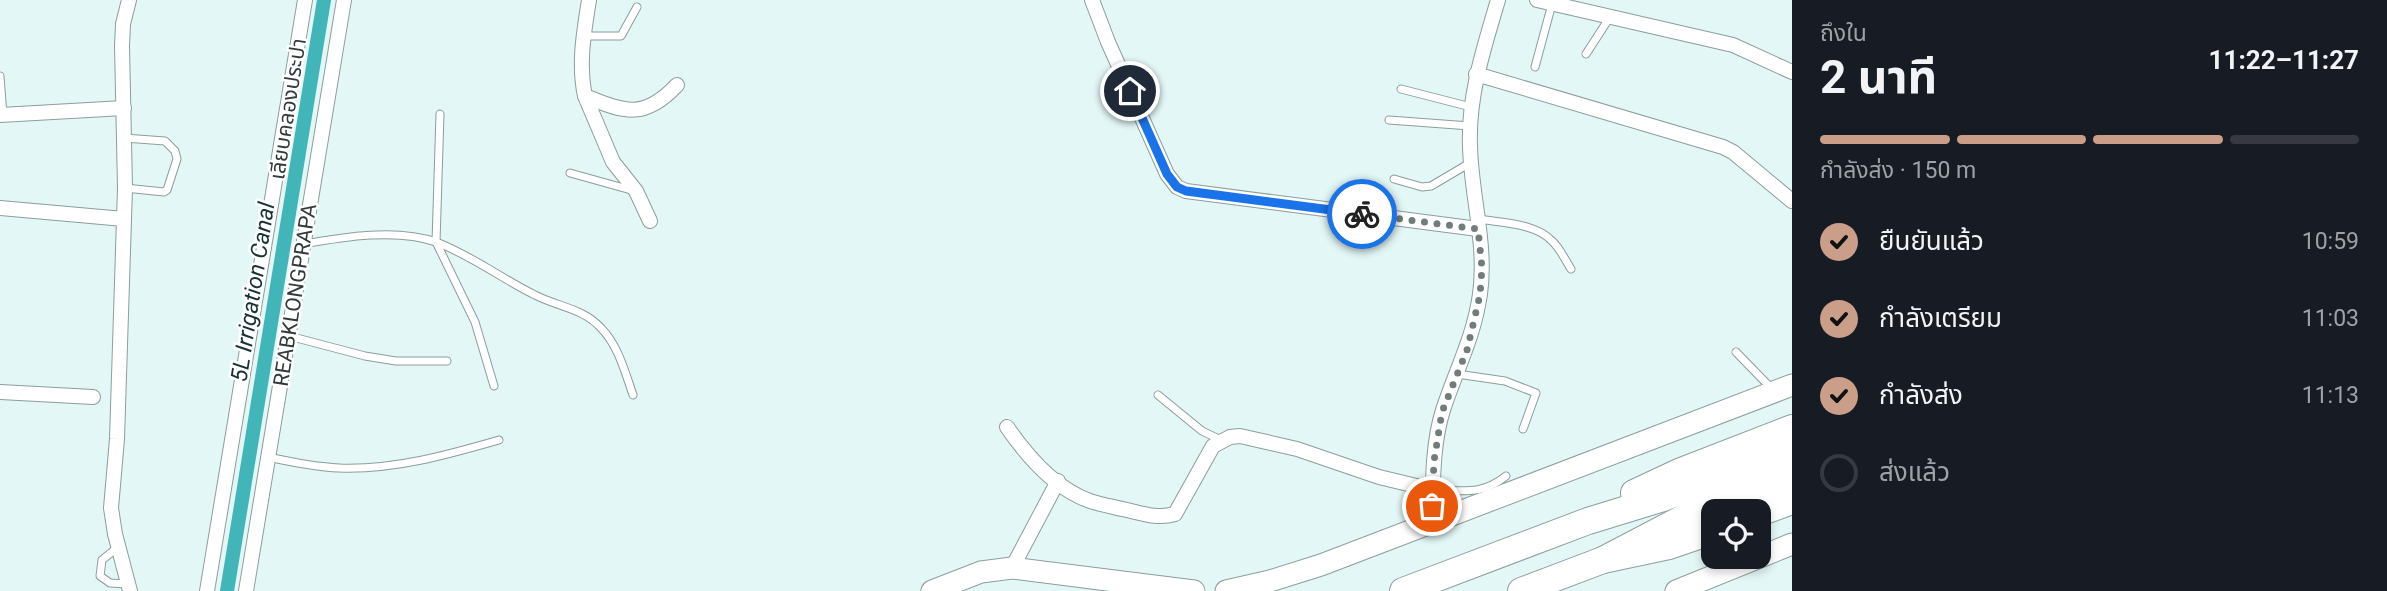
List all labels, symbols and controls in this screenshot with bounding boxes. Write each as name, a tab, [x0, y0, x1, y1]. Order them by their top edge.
text: ถึงใน	[1820, 20, 1867, 47]
street label: เลียบคลองประปา	[265, 37, 311, 181]
text: 11:22–11:27	[2209, 45, 2359, 75]
text: 2 นาที	[1820, 50, 1937, 104]
pin	[1100, 61, 1160, 121]
icon: home	[1111, 72, 1149, 110]
text: กำลังส่ง · 150 m	[1820, 157, 1976, 184]
courier	[1327, 179, 1397, 249]
icon: bike	[1343, 195, 1381, 233]
water label: 5L Irrigation Canal	[225, 200, 281, 384]
street label: REABKLONGPRAPA	[269, 202, 321, 388]
icon: check	[1820, 223, 1858, 261]
text: ยืนยันแล้ว	[1879, 226, 1984, 256]
text: 10:59	[2302, 228, 2359, 255]
icon: check	[1820, 300, 1858, 338]
text: กำลังเตรียม	[1879, 303, 2002, 333]
text: 11:03	[2302, 305, 2359, 332]
icon: check	[1820, 377, 1858, 415]
text: กำลังส่ง	[1879, 380, 1963, 410]
text: 11:13	[2302, 382, 2359, 409]
text: ส่งแล้ว	[1879, 457, 1950, 487]
pin	[1402, 476, 1462, 536]
icon: bag	[1413, 487, 1451, 525]
map controls	[1701, 499, 1771, 569]
button: locate	[1701, 499, 1771, 569]

